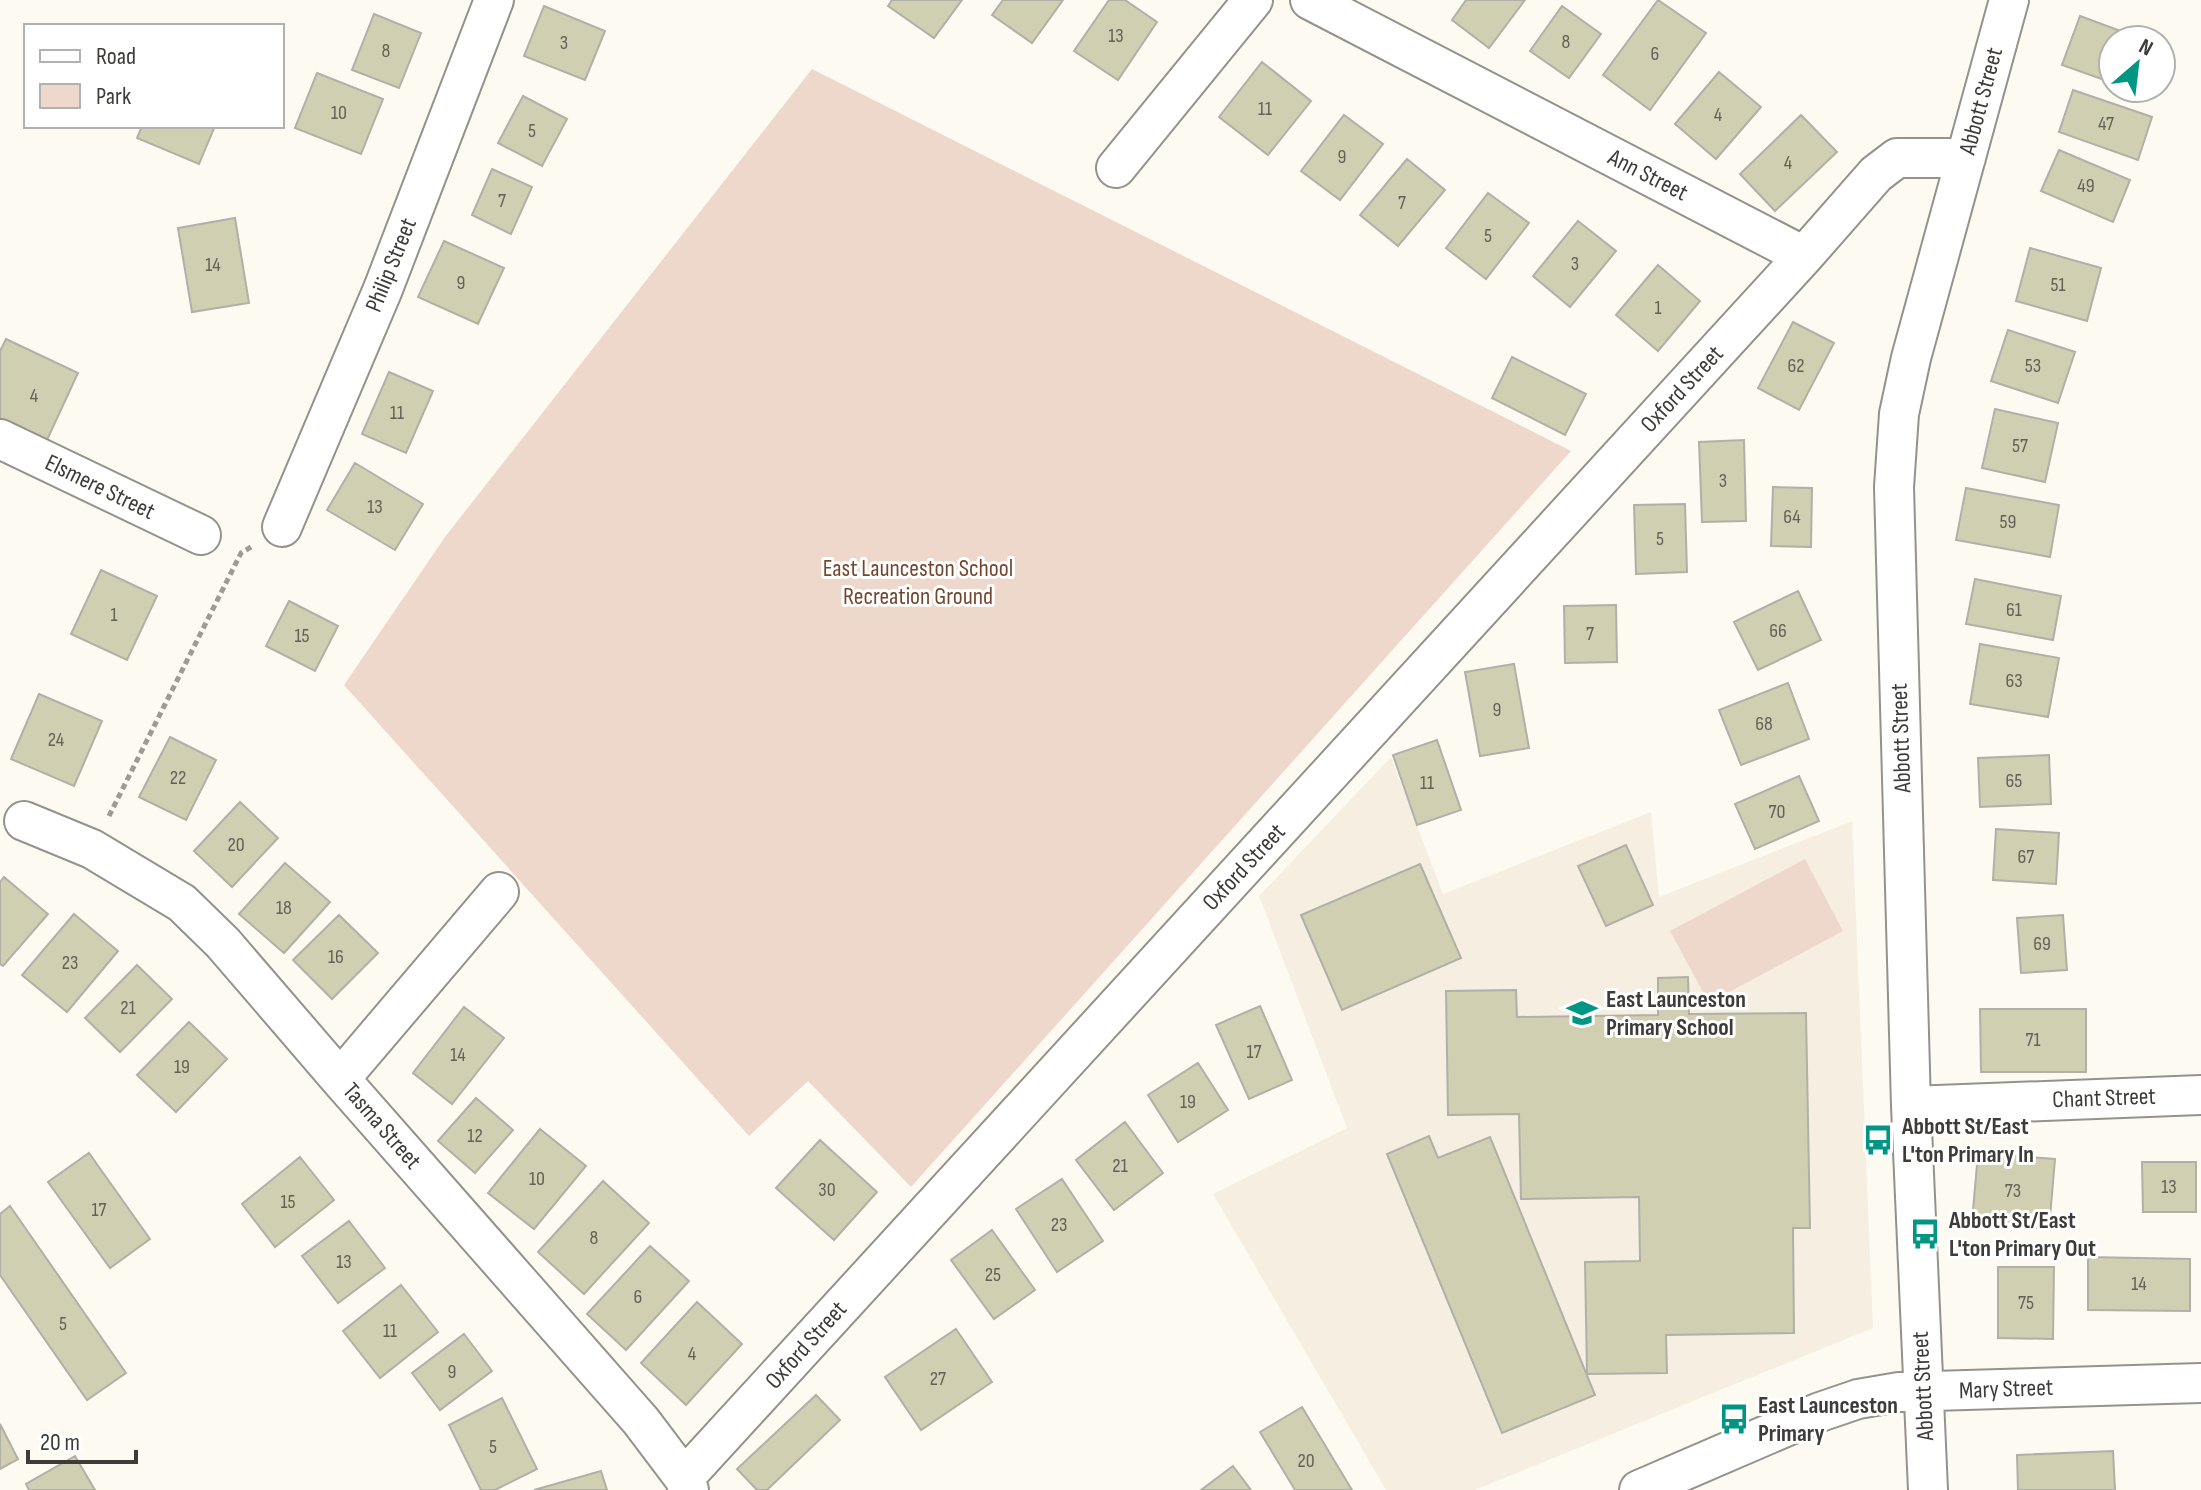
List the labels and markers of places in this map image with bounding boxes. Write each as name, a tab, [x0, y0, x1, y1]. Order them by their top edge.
place label: East Launceston Primary School	[1606, 985, 1746, 1042]
school or university icon: East Launceston Primary School	[1565, 996, 1599, 1030]
place label: Abbott St/East L'ton Primary In	[1901, 1112, 2034, 1169]
bus stop icon: Abbott St/East L'ton Primary In	[1861, 1123, 1895, 1157]
place label: Abbott St/East L'ton Primary Out	[1948, 1206, 2096, 1263]
bus stop icon: Abbott St/East L'ton Primary Out	[1908, 1217, 1942, 1251]
place label: East Launceston Primary	[1758, 1391, 1898, 1448]
bus stop icon: East Launceston Primary	[1717, 1402, 1751, 1436]

